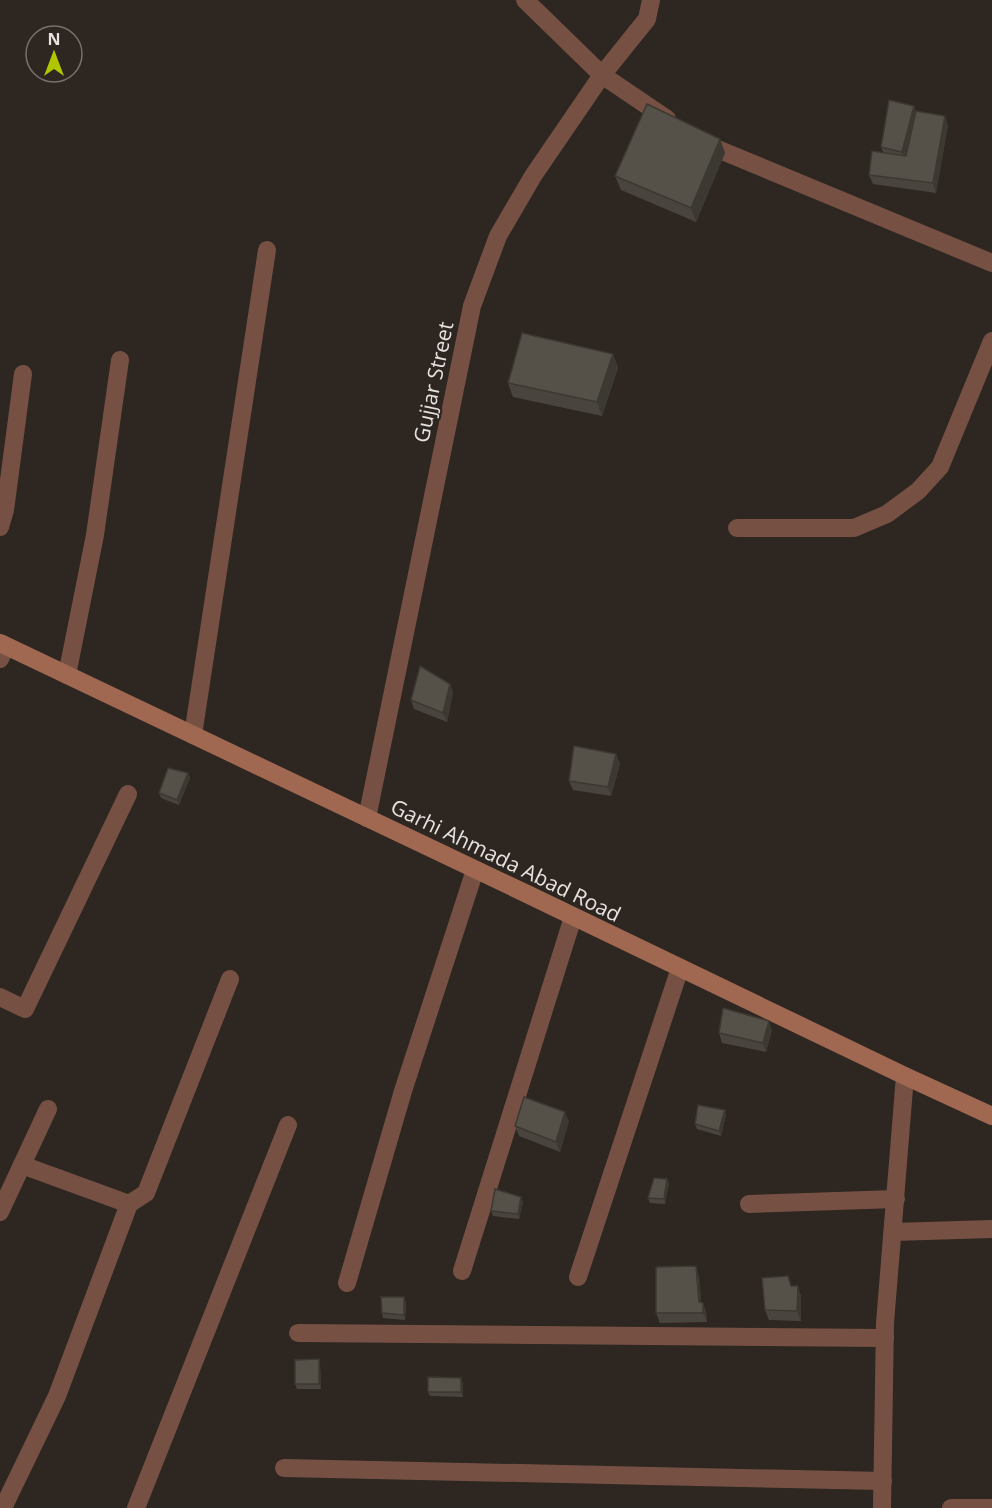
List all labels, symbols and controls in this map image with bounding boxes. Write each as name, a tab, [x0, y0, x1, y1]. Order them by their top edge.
north arrow	[24, 24, 84, 84]
text: N	[47, 28, 61, 50]
street label: Gujjar Street	[407, 319, 459, 445]
street label: Garhi Ahmada Abad Road	[386, 792, 626, 928]

